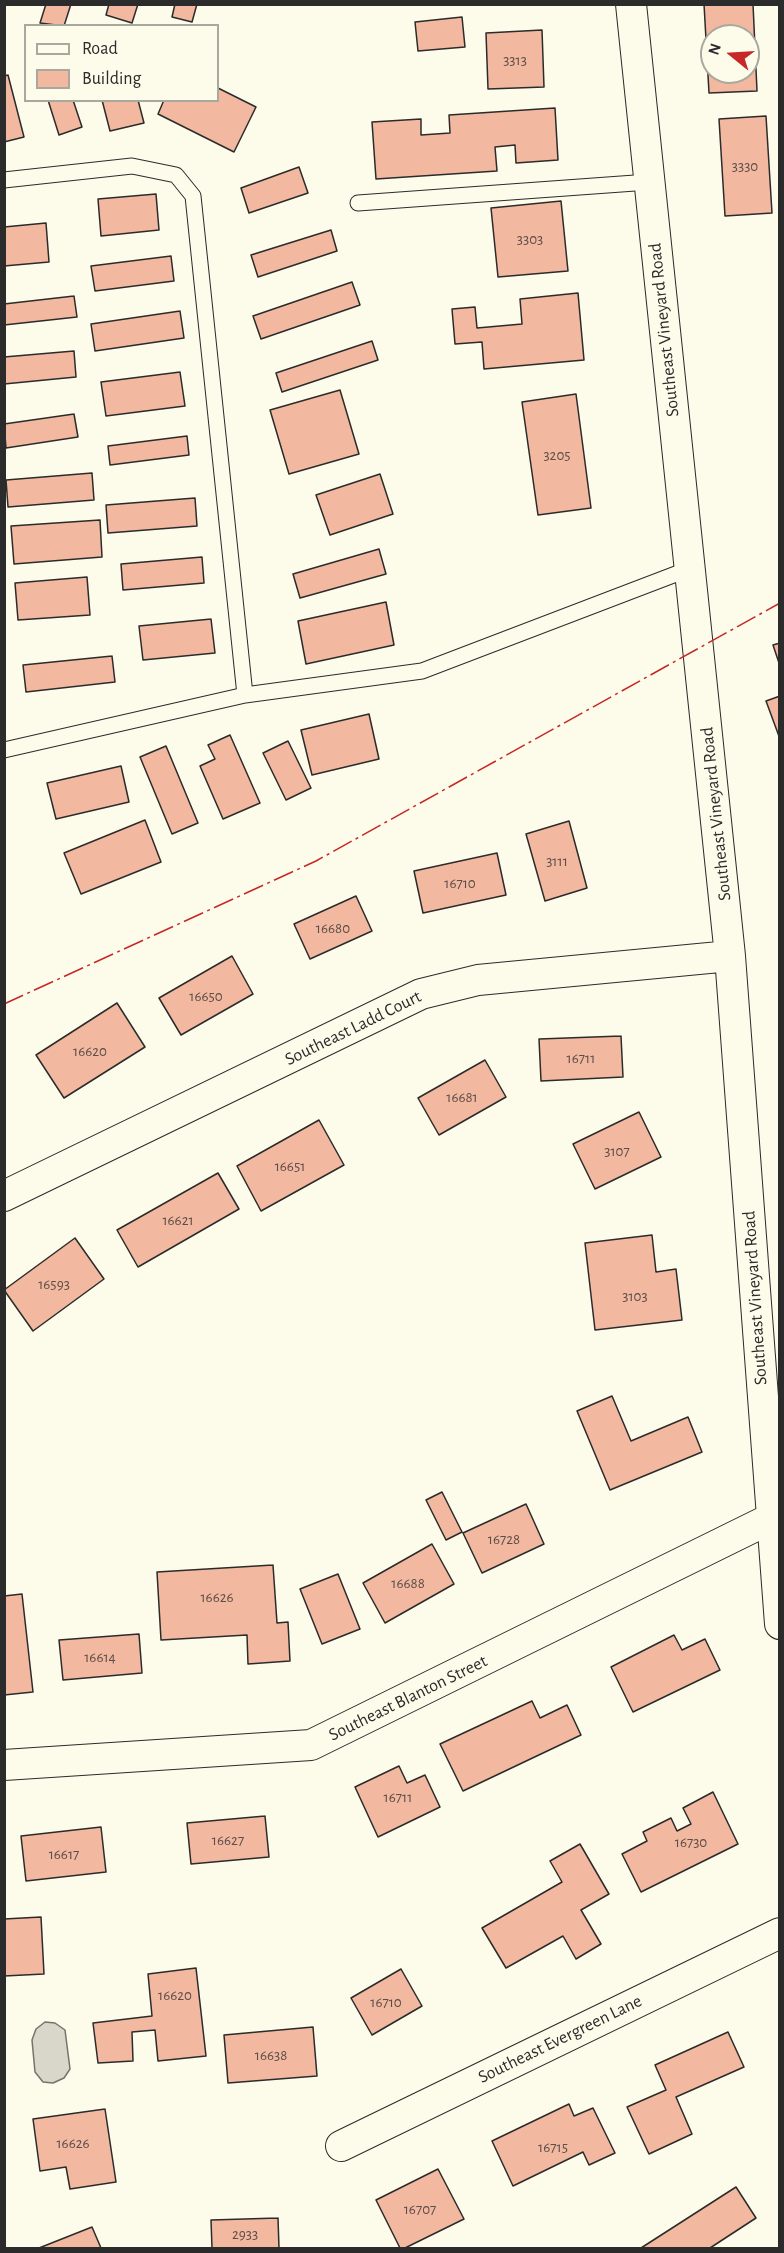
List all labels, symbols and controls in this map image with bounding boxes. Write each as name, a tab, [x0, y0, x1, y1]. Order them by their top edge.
legend	[24, 24, 219, 102]
north arrow	[700, 24, 760, 84]
text: Road	[82, 40, 118, 58]
text: N	[705, 41, 724, 57]
house number: 3313	[503, 51, 527, 69]
text: Building	[82, 70, 141, 88]
house number: 3330	[732, 157, 758, 175]
house number: 3303	[517, 230, 543, 248]
street label: Southeast Vineyard Road	[644, 242, 684, 418]
house number: 3205	[543, 446, 571, 464]
street label: Southeast Vineyard Road	[696, 726, 736, 902]
house number: 3111	[546, 852, 568, 870]
house number: 16710	[444, 874, 476, 892]
house number: 16680	[316, 919, 350, 937]
street label: Southeast Ladd Court	[281, 986, 425, 1070]
house number: 16650	[189, 987, 223, 1005]
house number: 16620	[73, 1042, 107, 1060]
house number: 16711	[567, 1049, 595, 1067]
house number: 16681	[446, 1088, 478, 1106]
house number: 3107	[604, 1142, 630, 1160]
house number: 16651	[275, 1157, 305, 1175]
street label: Southeast Vineyard Road	[738, 1210, 772, 1386]
house number: 16621	[162, 1211, 194, 1229]
house number: 16593	[38, 1275, 70, 1293]
house number: 3103	[622, 1287, 648, 1305]
house number: 16728	[488, 1530, 520, 1548]
house number: 16688	[391, 1574, 425, 1592]
house number: 16626	[200, 1588, 234, 1606]
house number: 16614	[84, 1648, 116, 1666]
street label: Southeast Blanton Street	[325, 1650, 491, 1746]
house number: 16711	[384, 1788, 412, 1806]
house number: 16627	[212, 1831, 244, 1849]
house number: 16730	[675, 1833, 707, 1851]
house number: 16617	[49, 1845, 79, 1863]
house number: 16620	[158, 1986, 192, 2004]
street label: Southeast Evergreen Lane	[475, 1990, 645, 2088]
house number: 16710	[370, 1993, 402, 2011]
house number: 16638	[255, 2046, 287, 2064]
house number: 16626	[56, 2134, 90, 2152]
house number: 16715	[538, 2138, 568, 2156]
house number: 16707	[404, 2200, 436, 2218]
house number: 2933	[232, 2225, 258, 2243]

